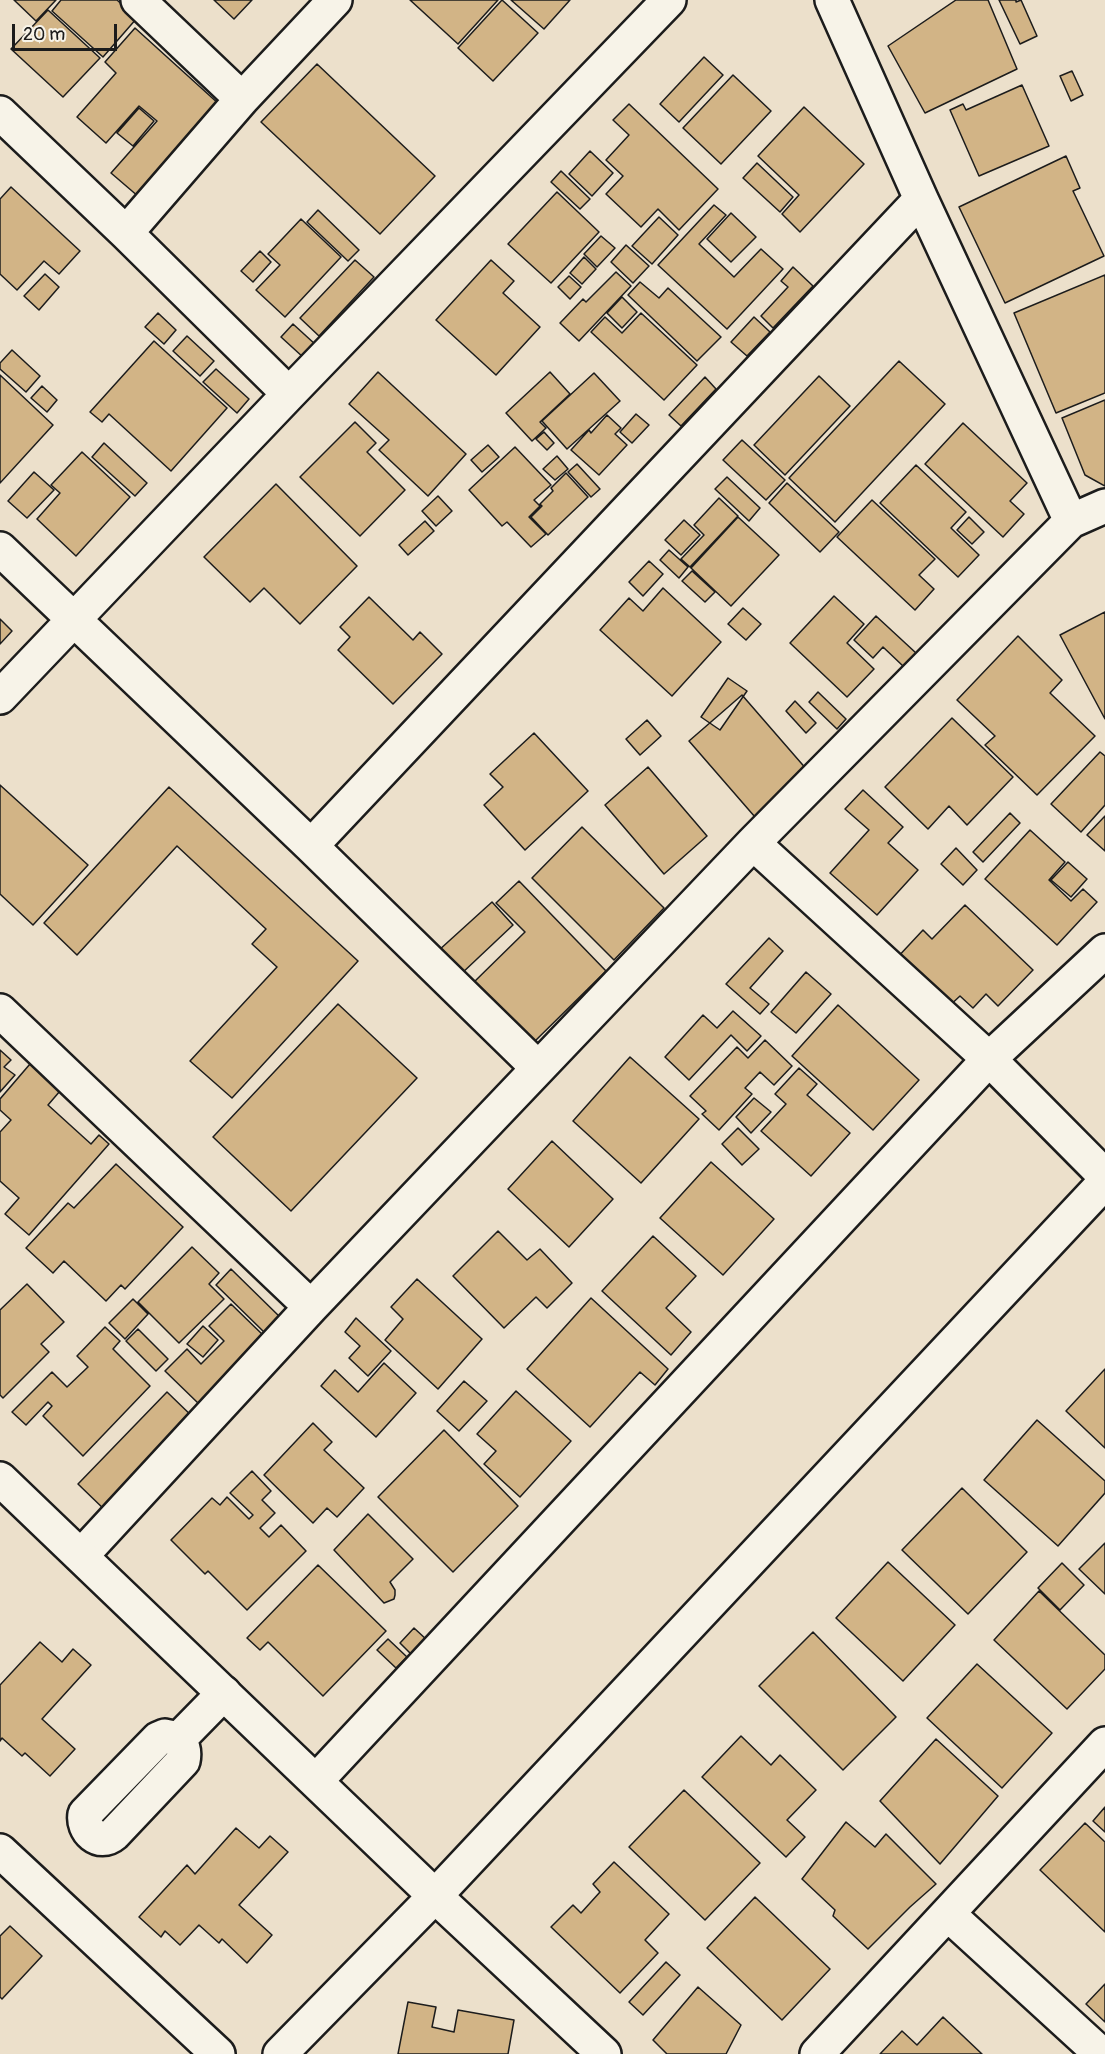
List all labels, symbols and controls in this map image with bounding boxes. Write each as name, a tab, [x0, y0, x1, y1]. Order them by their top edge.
scale bar	[15, 12, 120, 50]
text: 20 m	[23, 23, 65, 46]

